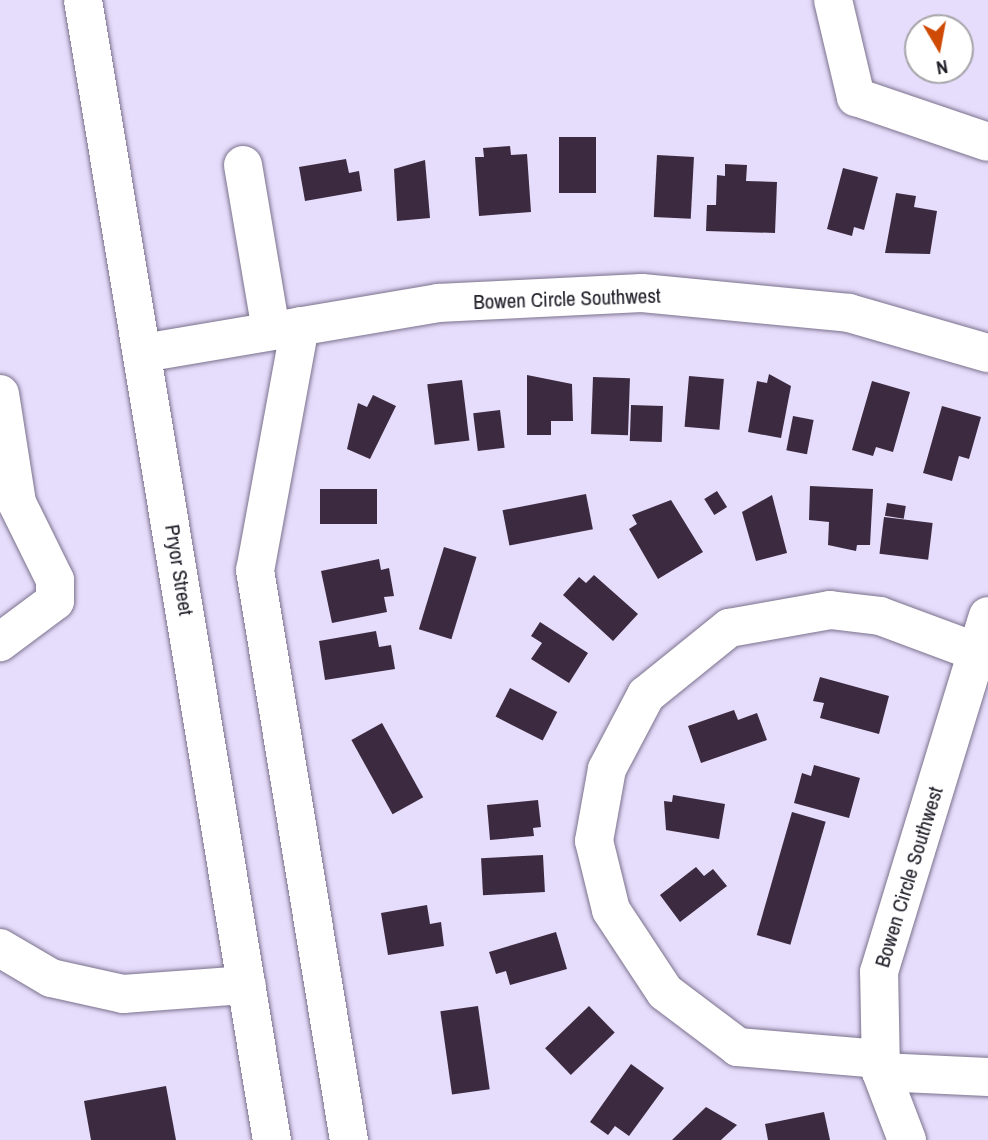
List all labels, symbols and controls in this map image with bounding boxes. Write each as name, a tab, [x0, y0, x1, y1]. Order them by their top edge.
north arrow	[904, 14, 974, 84]
text: N	[935, 54, 950, 81]
street label: Bowen Circle Southwest	[473, 283, 661, 315]
street label: Pryor Street	[159, 523, 199, 617]
street label: Bowen Circle Southwest	[870, 784, 948, 970]

